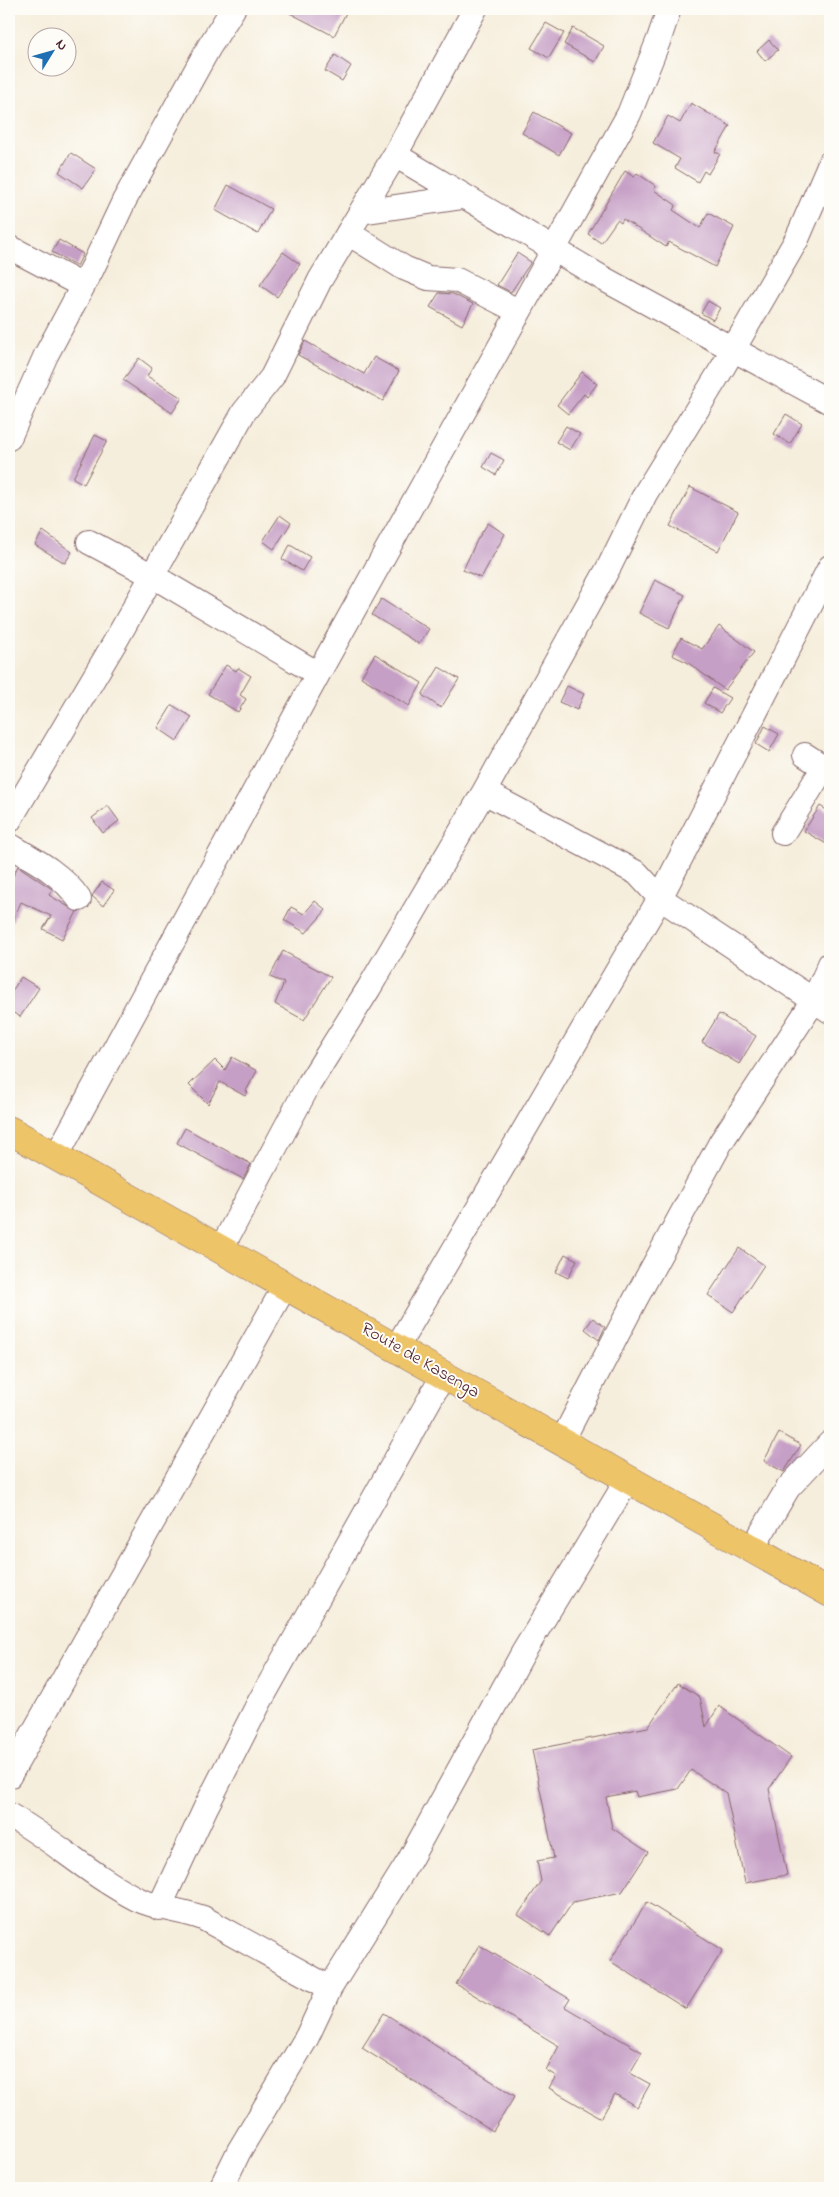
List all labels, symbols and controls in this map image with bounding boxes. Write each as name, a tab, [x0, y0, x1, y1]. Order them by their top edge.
north arrow	[28, 28, 78, 78]
text: N	[50, 35, 72, 55]
street label: Route de Kasenga	[355, 1316, 484, 1406]

